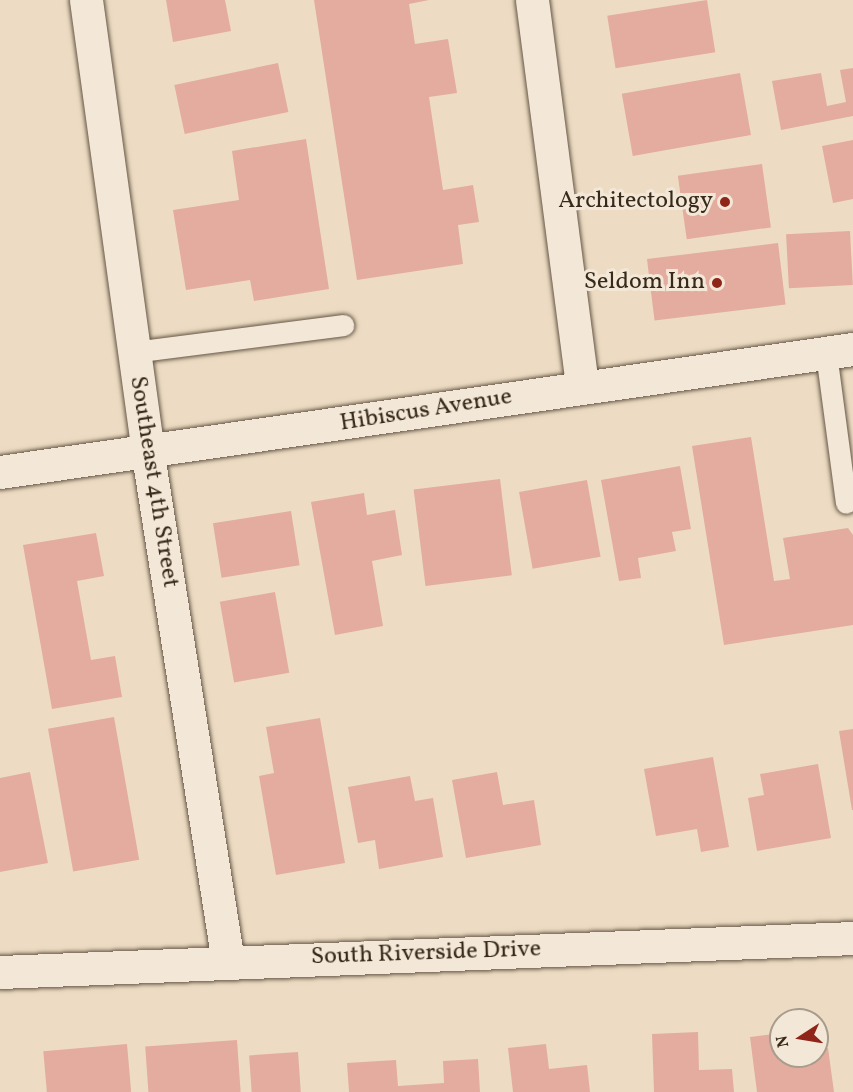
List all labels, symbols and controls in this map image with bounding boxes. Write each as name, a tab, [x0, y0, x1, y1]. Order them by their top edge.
place label: Architectology	[558, 188, 713, 216]
marker: Architectology	[718, 195, 732, 209]
place label: Seldom Inn	[584, 269, 705, 297]
marker: Seldom Inn	[710, 276, 724, 290]
street label: Southeast 4th Street	[122, 374, 184, 590]
street label: Hibiscus Avenue	[338, 383, 514, 439]
street label: South Riverside Drive	[310, 936, 542, 972]
north arrow	[769, 1008, 829, 1068]
text: N	[771, 1033, 795, 1049]

